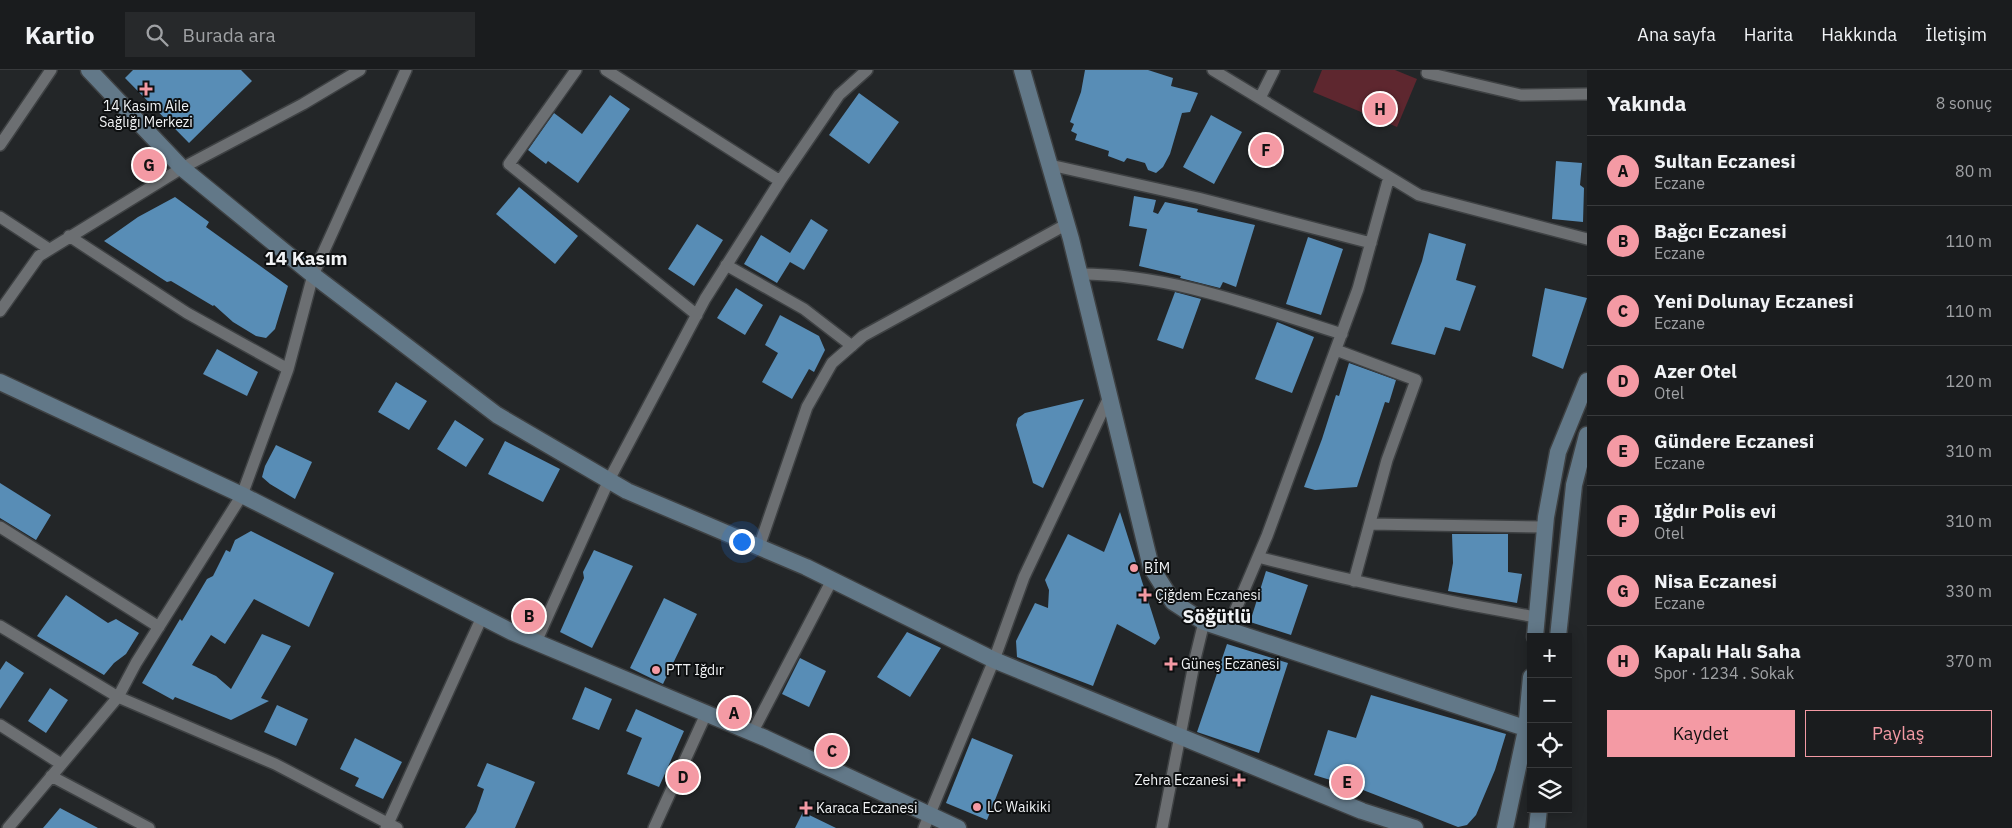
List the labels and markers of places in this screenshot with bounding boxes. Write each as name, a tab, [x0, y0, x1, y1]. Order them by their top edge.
marker: 14 Kasım Aile Sağlığı Merkezi	[139, 82, 153, 96]
pin: H	[1364, 90, 1396, 128]
place label: 14 Kasım Aile Sağlığı Merkezi	[99, 97, 193, 131]
pin: F	[1250, 131, 1282, 169]
pin: G	[133, 146, 165, 184]
place label: BİM	[1144, 559, 1170, 577]
marker: BİM	[1128, 562, 1140, 574]
place label: Çiğdem Eczanesi	[1155, 586, 1261, 604]
marker: Çiğdem Eczanesi	[1139, 589, 1151, 601]
pin: B	[513, 597, 545, 635]
place label: Güneş Eczanesi	[1181, 655, 1279, 673]
marker: Güneş Eczanesi	[1165, 658, 1177, 670]
place label: PTT Iğdır	[666, 661, 724, 679]
marker: PTT Iğdır	[650, 664, 662, 676]
pin: A	[718, 694, 750, 732]
pin: C	[816, 732, 848, 770]
pin: D	[667, 758, 699, 796]
pin: E	[1331, 763, 1363, 801]
place label: Zehra Eczanesi	[1134, 771, 1229, 789]
marker: Zehra Eczanesi	[1233, 774, 1245, 786]
place label: LC Waikiki	[987, 798, 1051, 816]
place label: Karaca Eczanesi	[816, 799, 918, 817]
marker: LC Waikiki	[971, 801, 983, 813]
marker: Karaca Eczanesi	[800, 802, 812, 814]

